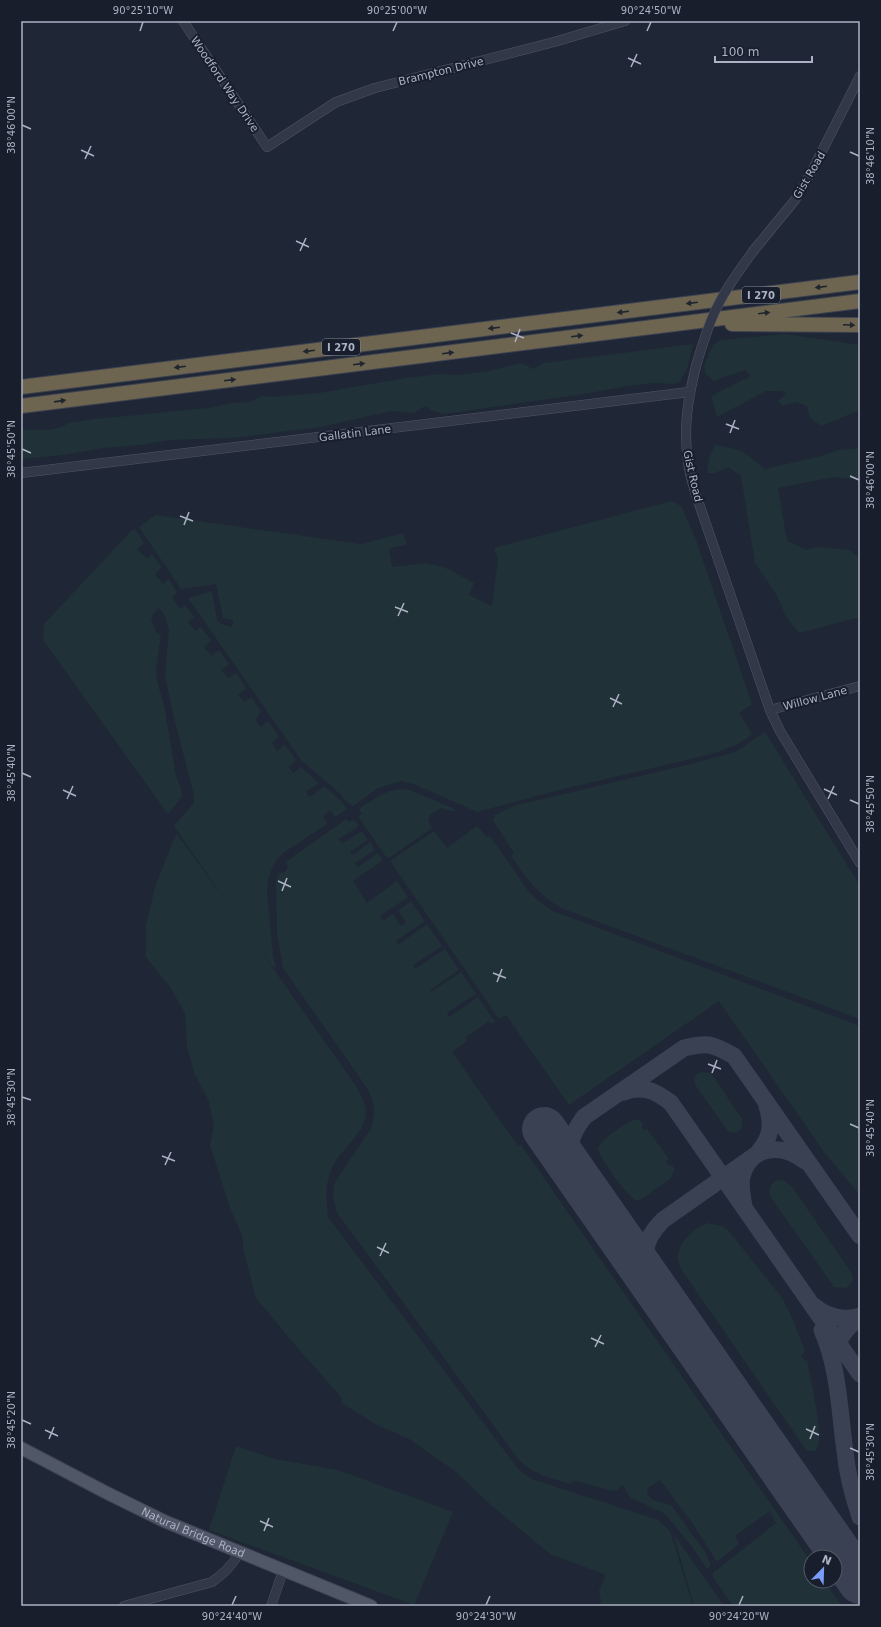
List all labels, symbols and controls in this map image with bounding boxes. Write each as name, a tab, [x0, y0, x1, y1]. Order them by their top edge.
text: 90°25'10"W	[113, 5, 173, 16]
text: 90°25'00"W	[367, 5, 427, 16]
text: 90°24'50"W	[621, 5, 681, 16]
street label: Woodford Way Drive	[188, 34, 262, 135]
scale bar	[715, 38, 812, 64]
text: 100 m	[721, 45, 759, 59]
street label: Brampton Drive	[397, 55, 485, 88]
text: 38°46'00"N	[6, 96, 17, 154]
text: 38°46'10"N	[865, 127, 876, 185]
street label: Gist Road	[791, 149, 828, 201]
one-way arrow	[815, 284, 827, 290]
road number: I 270	[742, 287, 780, 303]
one-way arrow	[686, 300, 698, 307]
one-way arrow	[617, 309, 629, 315]
one-way arrow	[758, 310, 770, 316]
one-way arrow	[843, 322, 856, 328]
one-way arrow	[488, 325, 500, 331]
one-way arrow	[571, 333, 583, 339]
road number: I 270	[322, 339, 360, 355]
one-way arrow	[303, 348, 315, 354]
one-way arrow	[442, 349, 454, 356]
one-way arrow	[353, 360, 365, 367]
one-way arrow	[174, 364, 186, 371]
one-way arrow	[224, 376, 236, 383]
one-way arrow	[54, 398, 66, 404]
text: 38°45'50"N	[6, 420, 17, 478]
street label: Gallatin Lane	[318, 423, 392, 444]
street label: Gist Road	[680, 449, 705, 503]
text: 38°46'00"N	[865, 451, 876, 509]
street label: Willow Lane	[782, 684, 849, 713]
text: 38°45'40"N	[6, 744, 17, 802]
text: 38°45'50"N	[865, 775, 876, 833]
text: 38°45'30"N	[6, 1068, 17, 1126]
text: 38°45'40"N	[865, 1099, 876, 1157]
text: 38°45'20"N	[6, 1391, 17, 1449]
text: 38°45'30"N	[865, 1423, 876, 1481]
street label: Natural Bridge Road	[139, 1505, 247, 1561]
north arrow	[803, 1549, 843, 1589]
text: N	[820, 1552, 833, 1568]
text: 90°24'40"W	[202, 1611, 262, 1622]
text: 90°24'30"W	[456, 1611, 516, 1622]
text: 90°24'20"W	[709, 1611, 769, 1622]

